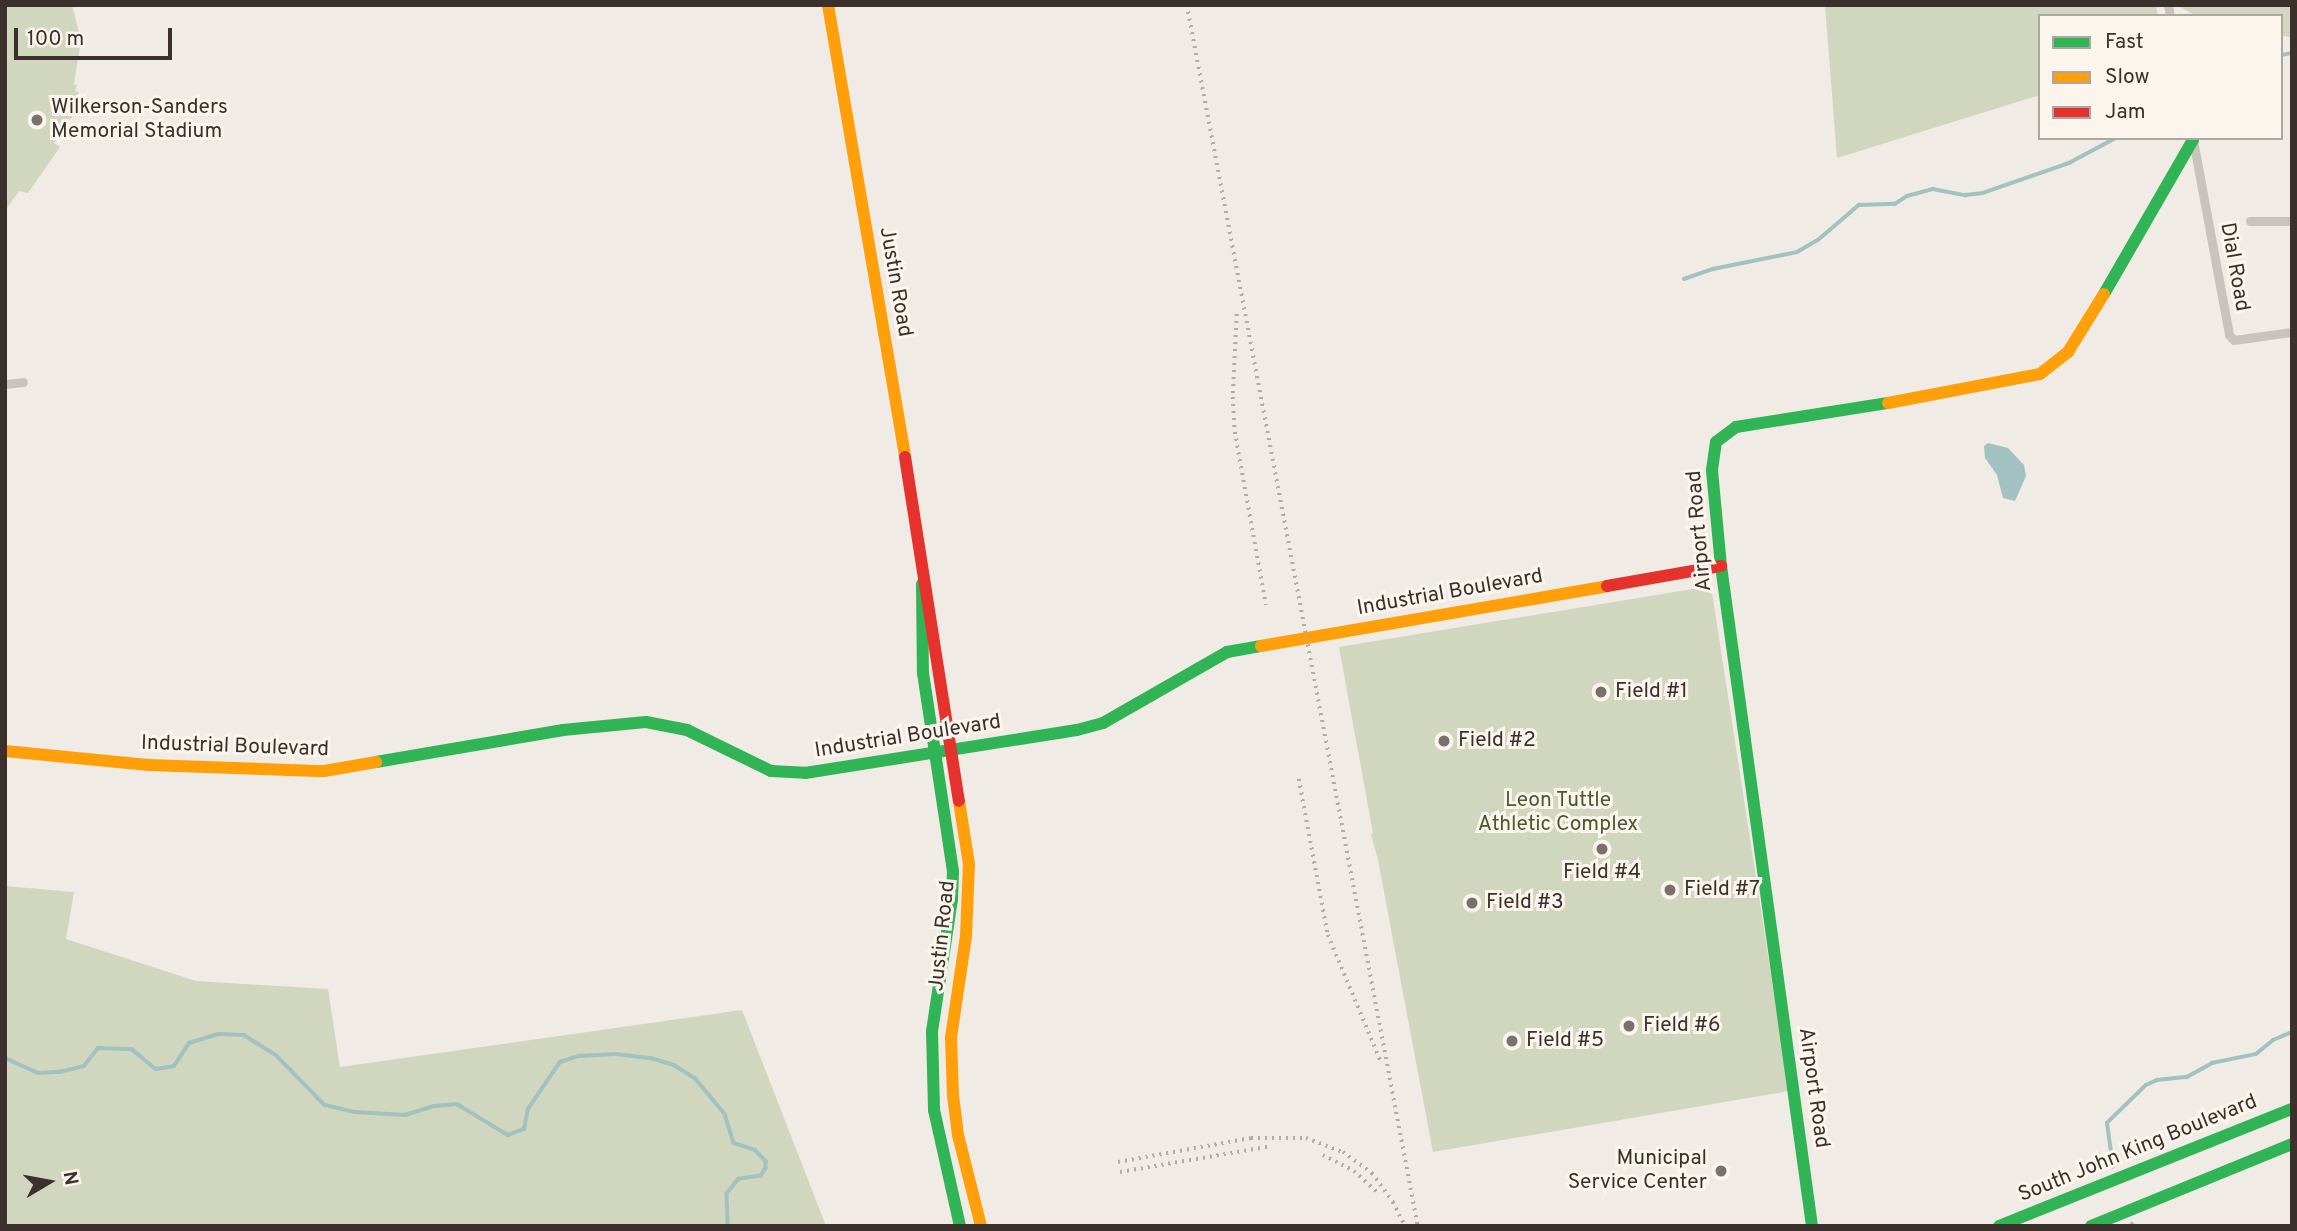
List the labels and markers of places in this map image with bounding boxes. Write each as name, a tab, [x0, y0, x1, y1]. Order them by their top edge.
place label: Wilkerson-Sanders Memorial Stadium	[51, 95, 228, 145]
marker: Wilkerson-Sanders Memorial Stadium	[29, 112, 45, 128]
place label: Field #1	[1615, 679, 1688, 705]
marker: Field #1	[1593, 684, 1609, 700]
place label: Field #2	[1458, 728, 1536, 754]
marker: Field #2	[1436, 733, 1452, 749]
marker: Field #4	[1594, 841, 1610, 857]
place label: Field #4	[1563, 860, 1641, 886]
place label: Field #7	[1684, 877, 1760, 903]
marker: Field #7	[1662, 882, 1678, 898]
place label: Field #3	[1486, 890, 1564, 916]
marker: Field #3	[1464, 895, 1480, 911]
place label: Field #6	[1643, 1013, 1721, 1039]
marker: Field #6	[1621, 1018, 1637, 1034]
place label: Field #5	[1526, 1028, 1604, 1054]
marker: Field #5	[1504, 1033, 1520, 1049]
place label: Municipal Service Center	[1568, 1146, 1707, 1196]
marker: Municipal Service Center	[1713, 1163, 1729, 1179]

